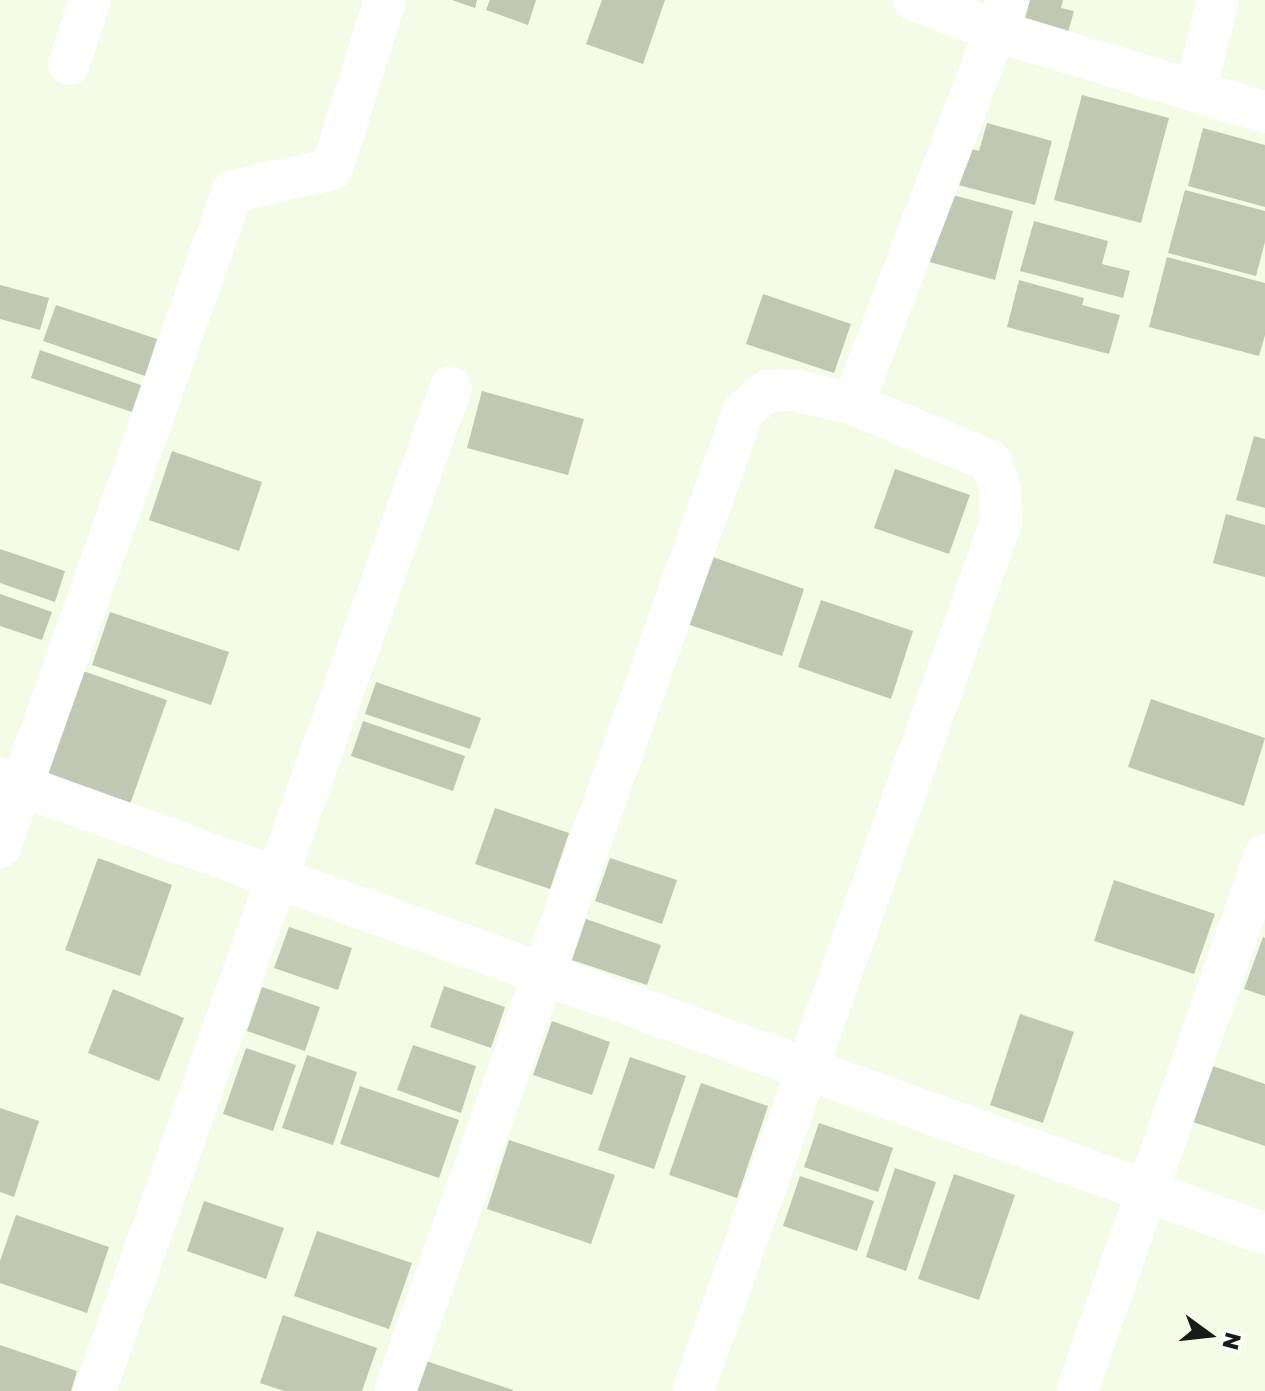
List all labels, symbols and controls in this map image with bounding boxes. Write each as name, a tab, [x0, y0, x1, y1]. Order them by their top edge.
north arrow	[1169, 1295, 1249, 1375]
text: N	[1217, 1330, 1248, 1353]

